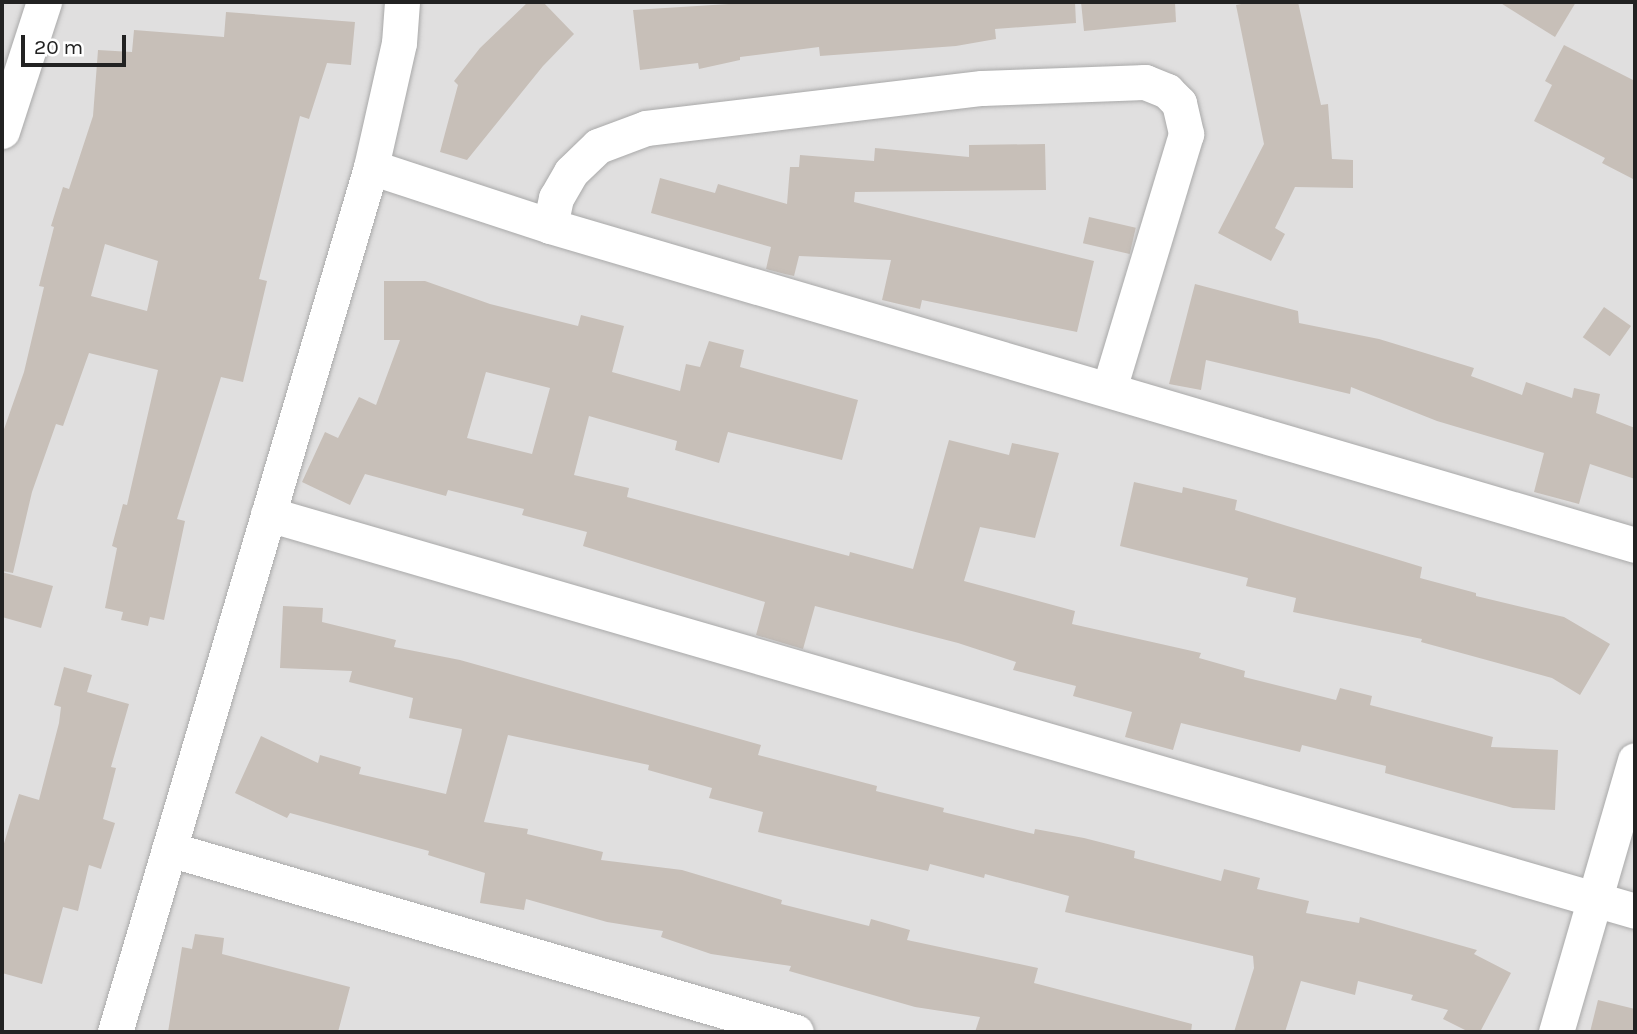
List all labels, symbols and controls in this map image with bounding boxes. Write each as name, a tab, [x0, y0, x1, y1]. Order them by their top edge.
scale bar	[24, 21, 130, 65]
text: 20 m	[34, 35, 83, 59]

